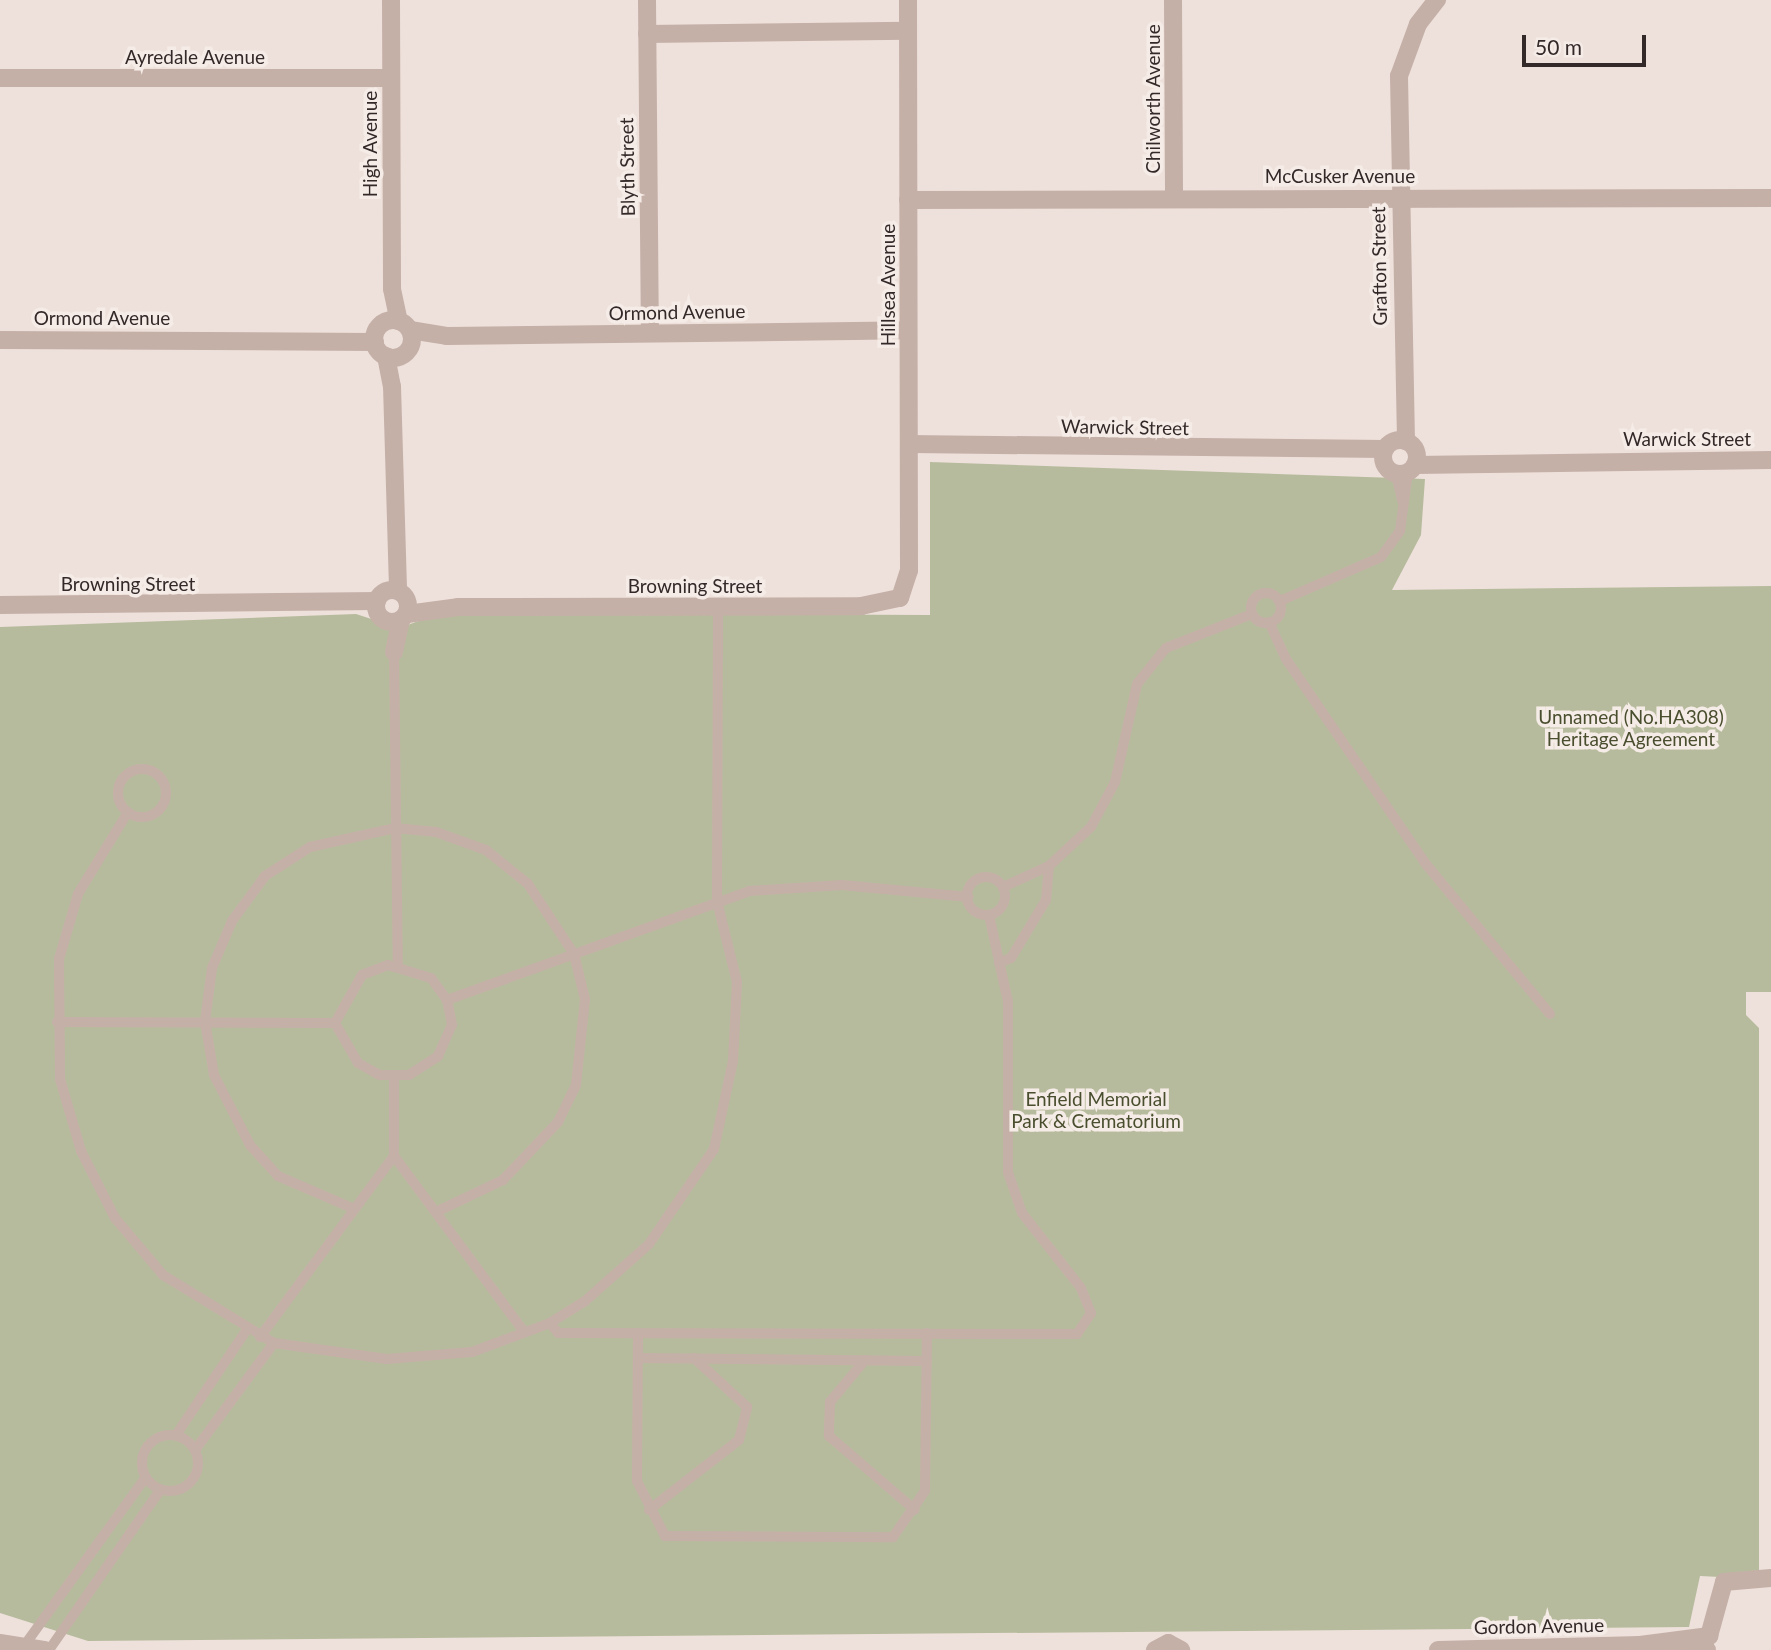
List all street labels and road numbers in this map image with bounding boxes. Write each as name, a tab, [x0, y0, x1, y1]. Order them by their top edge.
street label: Chilworth Avenue	[1142, 24, 1164, 174]
street label: Ayredale Avenue	[125, 46, 265, 68]
street label: High Avenue	[359, 90, 381, 198]
street label: Blyth Street	[615, 117, 639, 217]
street label: McCusker Avenue	[1264, 165, 1416, 187]
street label: Grafton Street	[1367, 206, 1391, 326]
street label: Hillsea Avenue	[877, 223, 899, 347]
street label: Ormond Avenue	[608, 299, 746, 325]
street label: Ormond Avenue	[33, 307, 171, 329]
street label: Warwick Street	[1061, 414, 1189, 440]
street label: Warwick Street	[1623, 428, 1751, 450]
street label: Browning Street	[61, 573, 195, 595]
street label: Browning Street	[628, 575, 762, 597]
street label: Gordon Avenue	[1473, 1613, 1605, 1639]

